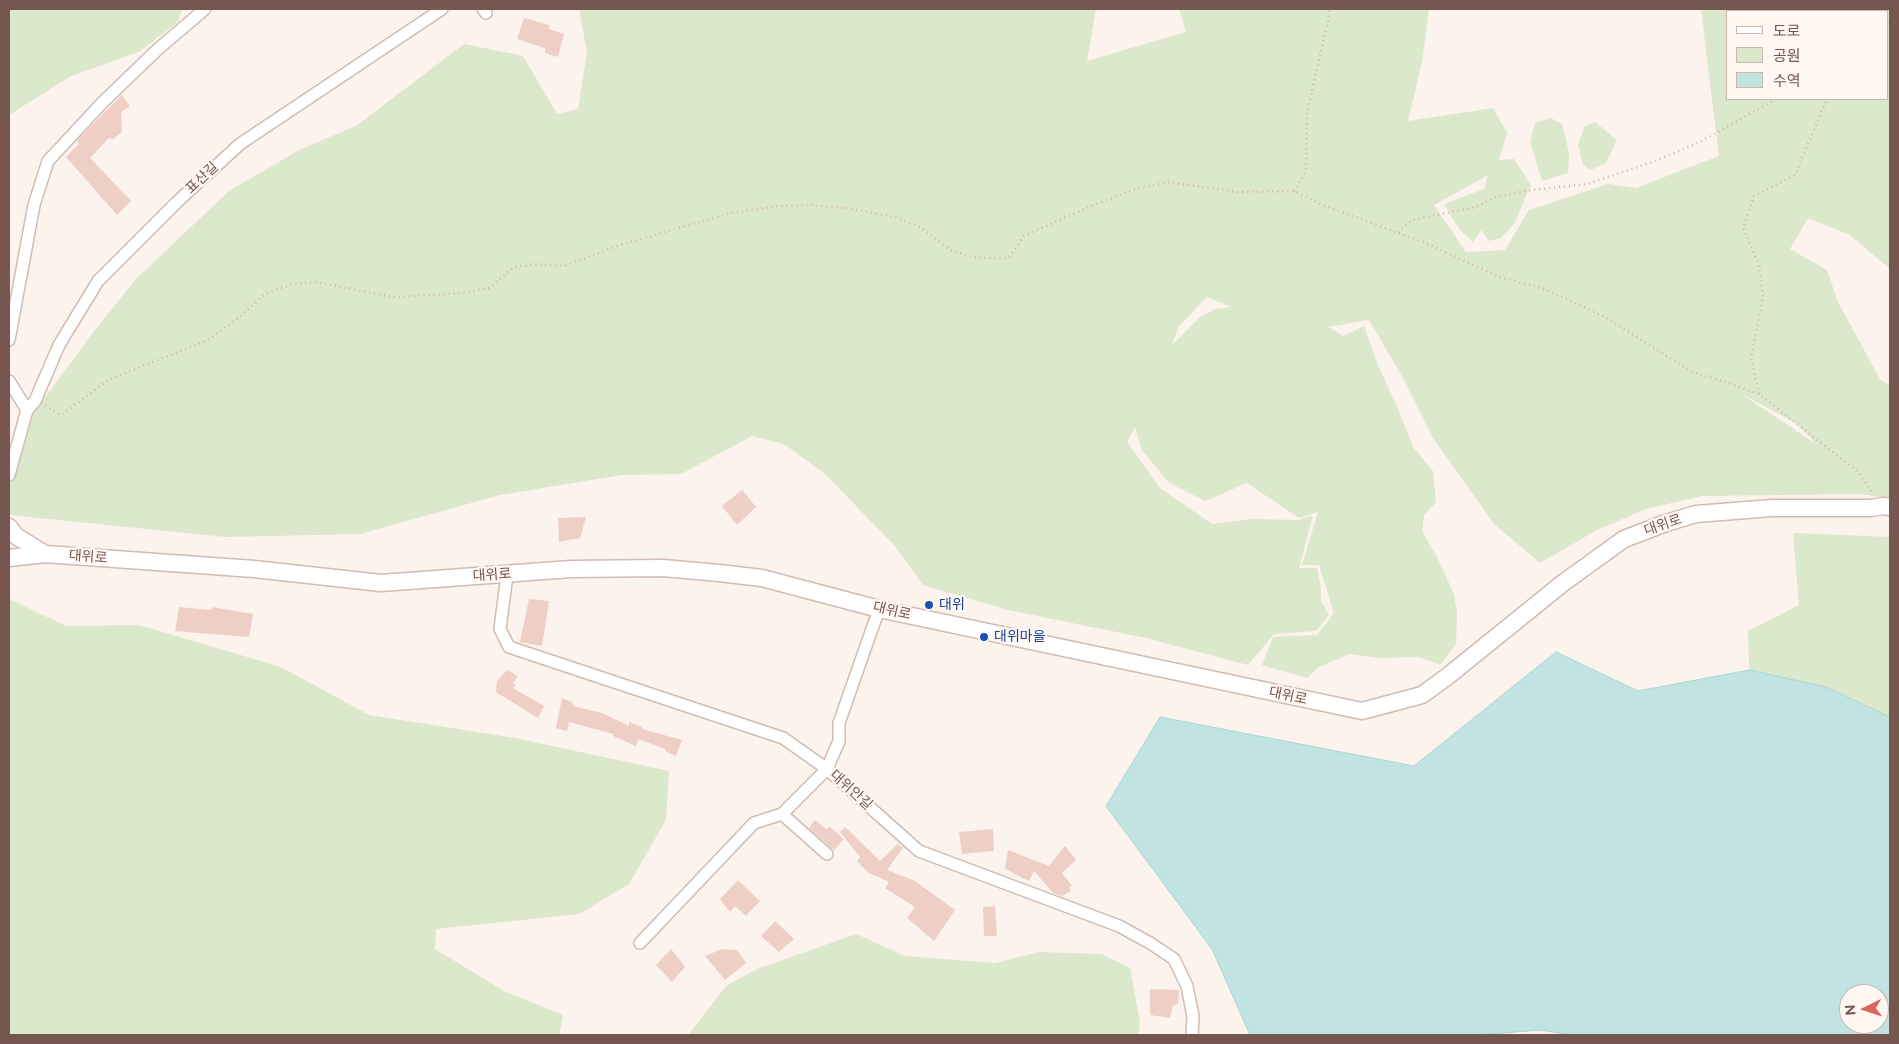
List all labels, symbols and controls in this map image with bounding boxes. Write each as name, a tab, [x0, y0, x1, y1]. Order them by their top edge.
legend	[1726, 10, 1889, 100]
text: 도로	[1773, 22, 1801, 40]
text: 공원	[1773, 47, 1801, 65]
text: 수역	[1773, 72, 1801, 90]
street label: 표산길	[182, 159, 222, 197]
street label: 대위로	[1642, 511, 1684, 539]
street label: 대위로	[68, 547, 108, 567]
street label: 대위로	[472, 565, 512, 585]
place label: 대위	[939, 597, 965, 613]
street label: 대위로	[871, 598, 913, 624]
marker: 대위	[923, 599, 935, 611]
place label: 대위마을	[994, 629, 1046, 645]
marker: 대위마을	[978, 631, 990, 643]
street label: 대위로	[1267, 684, 1309, 708]
street label: 대위안길	[826, 767, 876, 813]
north arrow	[1839, 984, 1889, 1034]
text: N	[1842, 1004, 1858, 1016]

